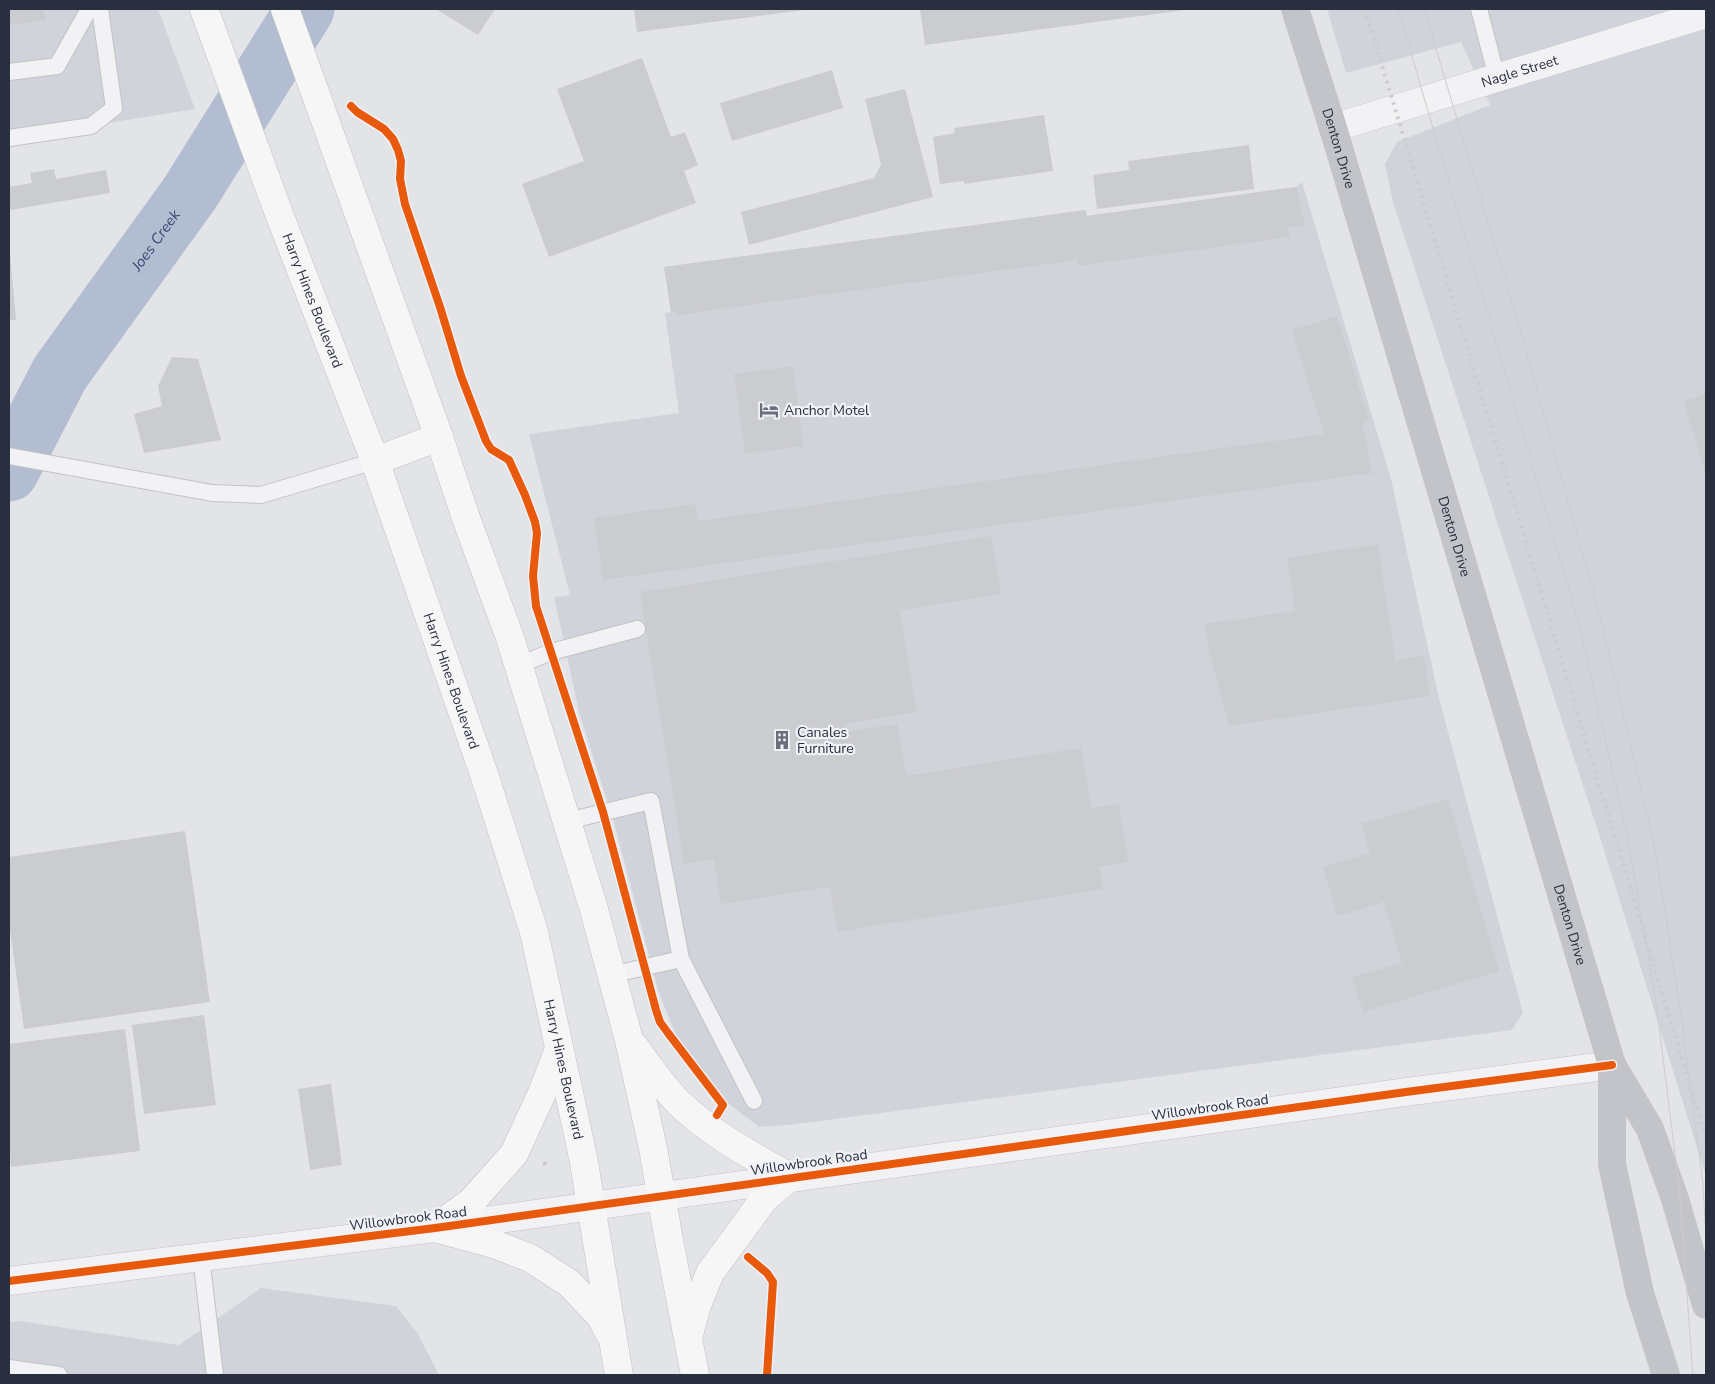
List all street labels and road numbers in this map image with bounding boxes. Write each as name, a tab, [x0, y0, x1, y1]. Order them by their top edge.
street label: Nagle Street	[1479, 51, 1560, 92]
street label: Denton Drive	[1317, 106, 1360, 191]
street label: Harry Hines Boulevard	[277, 230, 347, 371]
street label: Denton Drive	[1433, 494, 1475, 579]
street label: Harry Hines Boulevard	[419, 610, 484, 752]
street label: Denton Drive	[1549, 882, 1591, 967]
street label: Harry Hines Boulevard	[539, 997, 588, 1141]
street label: Willowbrook Road	[1150, 1090, 1270, 1125]
street label: Willowbrook Road	[749, 1145, 869, 1180]
street label: Willowbrook Road	[348, 1202, 468, 1235]

